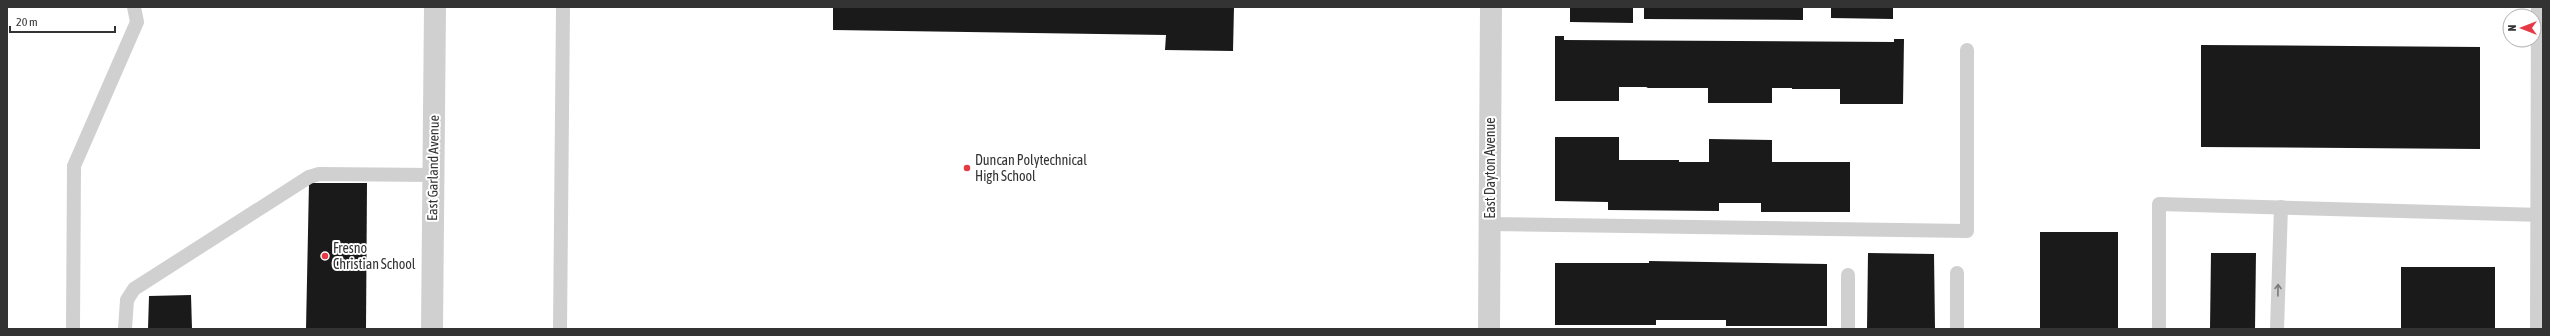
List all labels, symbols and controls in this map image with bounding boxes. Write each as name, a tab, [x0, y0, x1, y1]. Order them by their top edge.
scale bar	[10, 8, 115, 34]
north arrow	[2502, 8, 2542, 48]
text: 20 m	[16, 15, 38, 29]
text: N	[2506, 25, 2518, 31]
street label: East Garland Avenue	[424, 115, 442, 221]
street label: East Dayton Avenue	[1482, 117, 1498, 219]
place label: Duncan Polytechnical High School	[975, 152, 1087, 184]
marker: Duncan Polytechnical High School	[962, 163, 972, 173]
place label: Fresno Christian School	[333, 240, 416, 272]
marker: Fresno Christian School	[320, 251, 330, 261]
one-way arrow	[2274, 284, 2282, 297]

